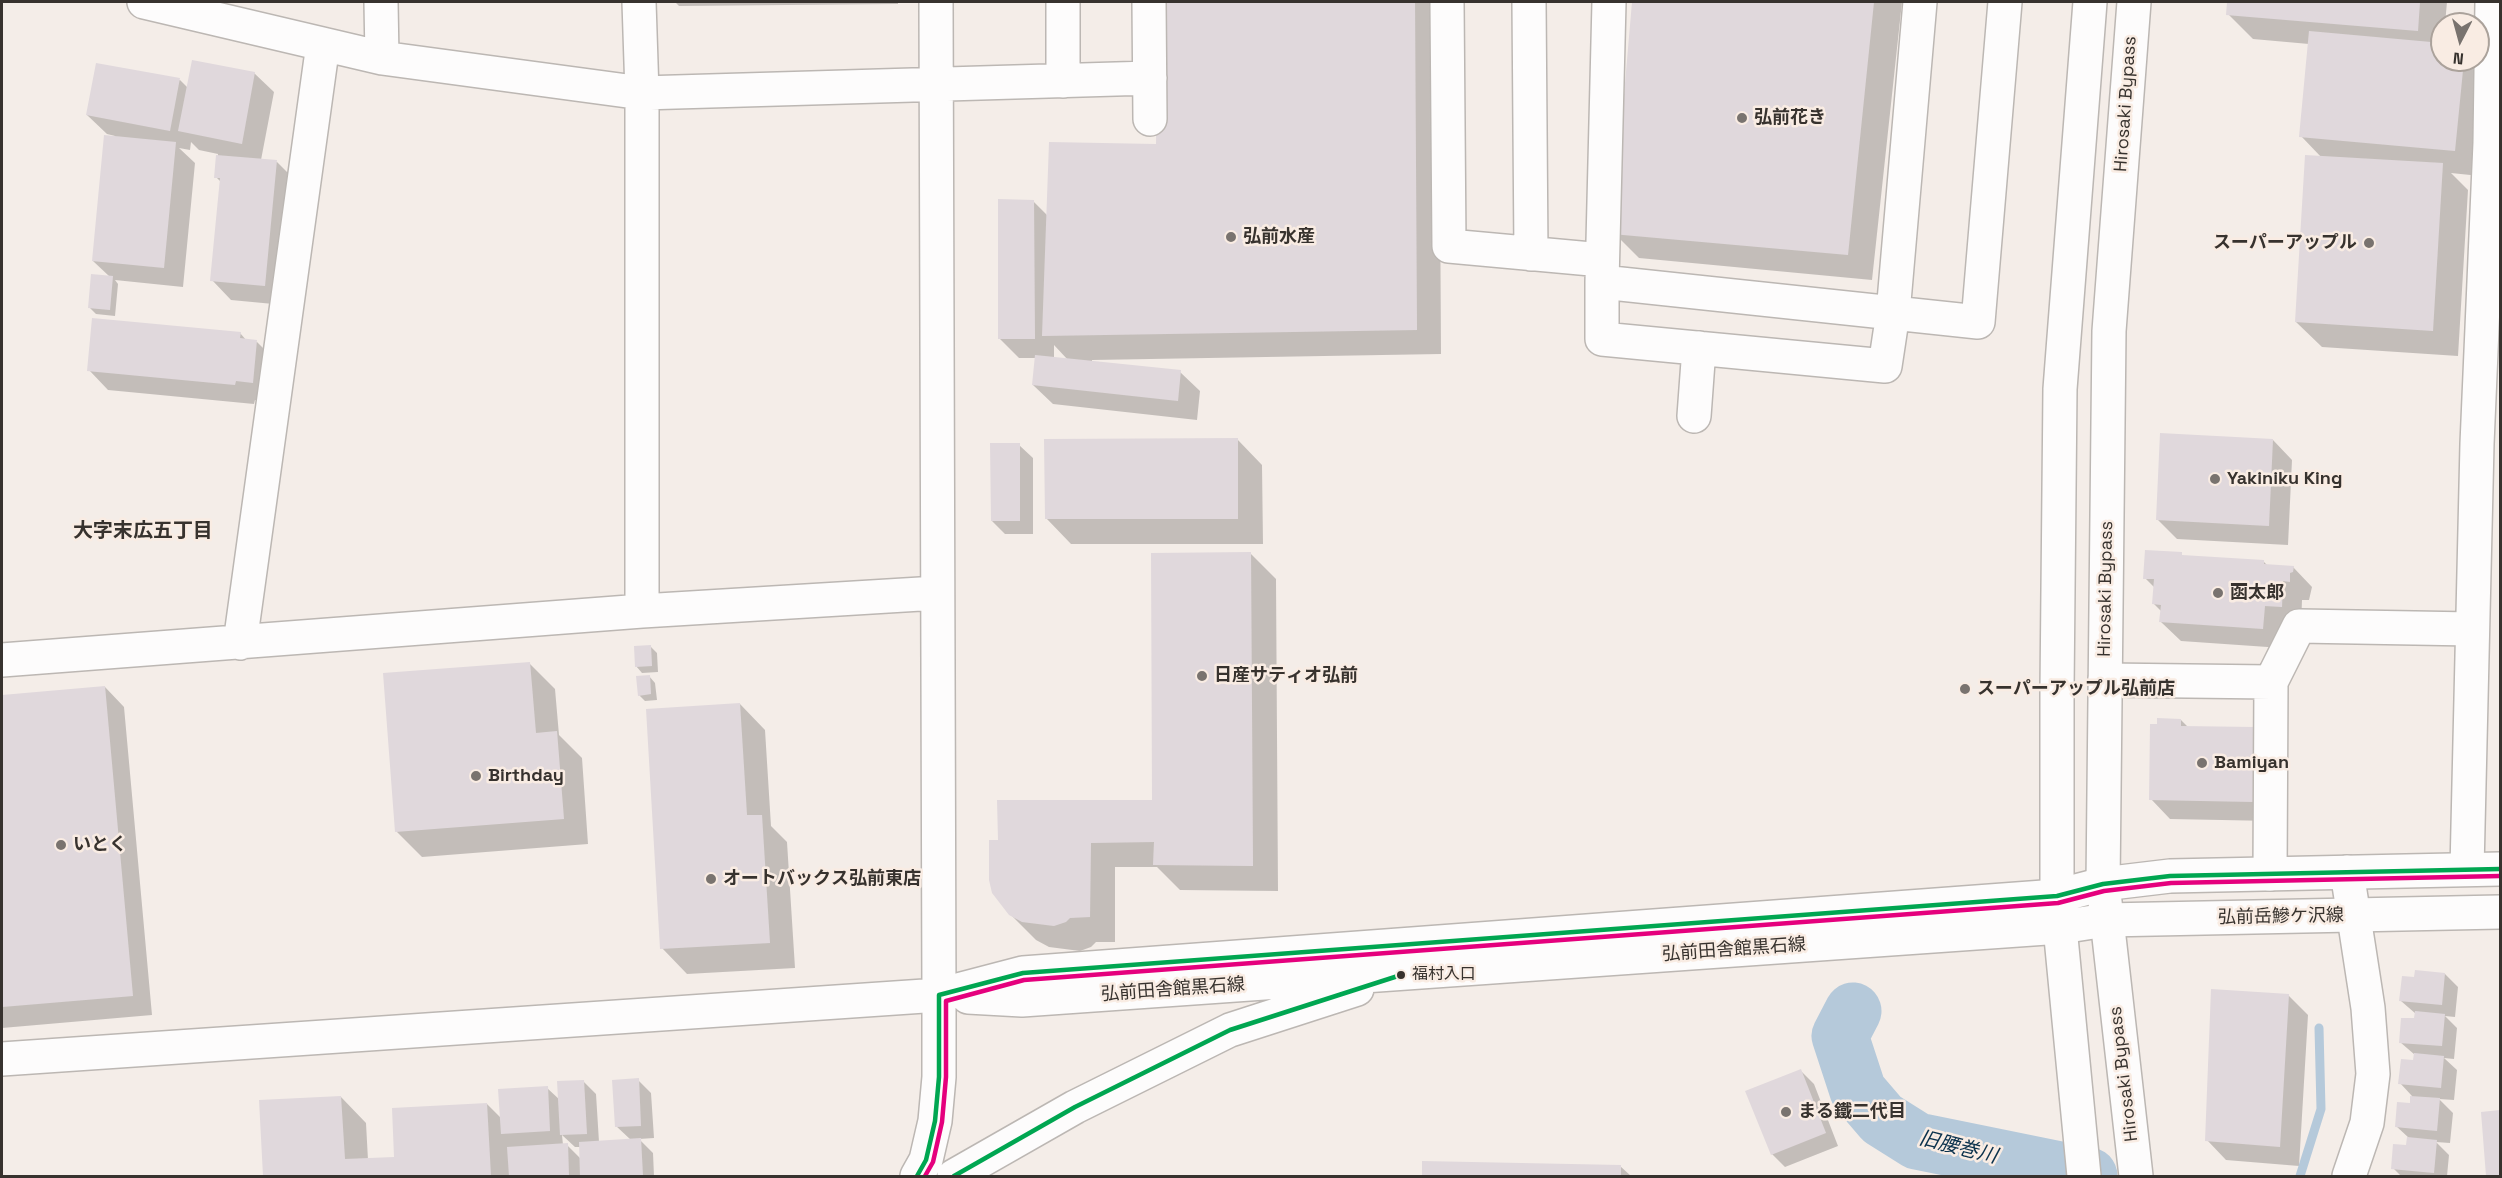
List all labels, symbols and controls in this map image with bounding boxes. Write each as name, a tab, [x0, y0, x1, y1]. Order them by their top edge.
north arrow	[2430, 12, 2490, 72]
street label: Hirosaki Bypass	[2110, 35, 2142, 173]
text: N	[2452, 47, 2465, 69]
place label: 弘前花き	[1754, 107, 1826, 129]
marker: 弘前花き	[1735, 111, 1749, 125]
place label: 弘前水産	[1243, 226, 1315, 248]
marker: 弘前水産	[1224, 230, 1238, 244]
place label: スーパーアップル	[2213, 232, 2357, 254]
marker: スーパーアップル	[2362, 236, 2376, 250]
place label: Yakiniku King	[2227, 468, 2342, 490]
marker: Yakiniku King	[2208, 472, 2222, 486]
district label: 大字末広五丁目	[73, 520, 213, 544]
street label: Hirosaki Bypass	[2094, 521, 2118, 657]
place label: 函太郎	[2230, 582, 2284, 604]
marker: 函太郎	[2211, 586, 2225, 600]
place label: 日産サティオ弘前	[1214, 665, 1358, 687]
marker: 日産サティオ弘前	[1195, 669, 1209, 683]
place label: スーパーアップル弘前店	[1977, 678, 2175, 700]
marker: スーパーアップル弘前店	[1958, 682, 1972, 696]
place label: Bamiyan	[2214, 752, 2289, 774]
marker: Bamiyan	[2195, 756, 2209, 770]
place label: Birthday	[488, 765, 564, 787]
marker: Birthday	[469, 769, 483, 783]
place label: いとく	[73, 834, 127, 856]
marker: いとく	[54, 838, 68, 852]
place label: オートバックス弘前東店	[723, 868, 921, 890]
marker: オートバックス弘前東店	[704, 872, 718, 886]
street label: 弘前岳鰺ケ沢線	[2218, 905, 2344, 929]
street label: 弘前田舎館黒石線	[1661, 934, 1807, 966]
place label: 福村入口	[1412, 965, 1476, 985]
marker: 福村入口	[1395, 969, 1407, 981]
street label: 弘前田舎館黒石線	[1100, 974, 1246, 1006]
street label: Hirosaki Bypass	[2105, 1005, 2143, 1143]
place label: まる鐵二代目	[1798, 1101, 1906, 1123]
marker: まる鐵二代目	[1779, 1105, 1793, 1119]
water label: 旧腰巻川	[1916, 1127, 2000, 1169]

